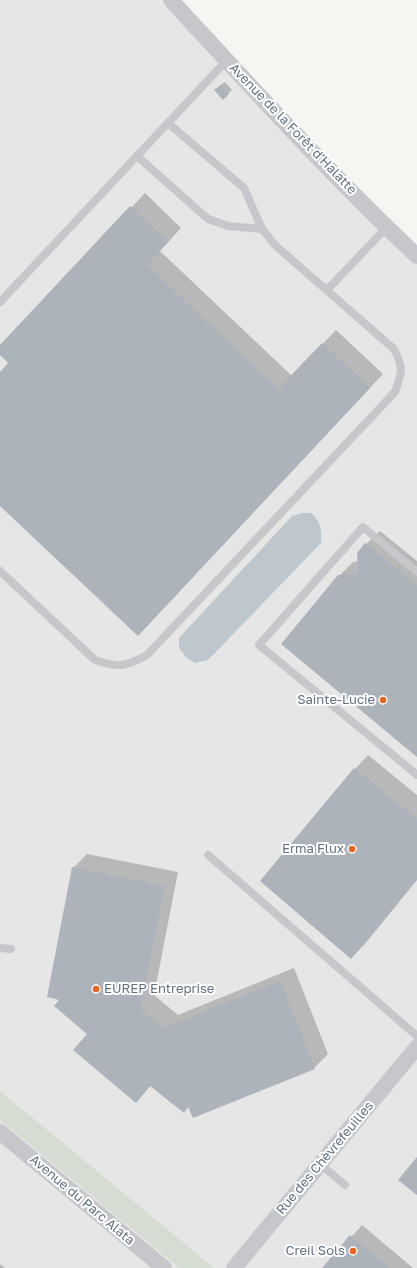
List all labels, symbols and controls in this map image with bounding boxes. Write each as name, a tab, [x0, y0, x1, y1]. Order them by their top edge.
street label: Avenue de la Forêt d'Halatte	[226, 60, 360, 198]
place label: Sainte-Lucie	[297, 692, 375, 708]
marker: Sainte-Lucie	[378, 695, 388, 705]
place label: Erma Flux	[282, 841, 344, 857]
marker: Erma Flux	[347, 844, 357, 854]
place label: EUREP Entreprise	[104, 981, 214, 997]
marker: EUREP Entreprise	[91, 984, 101, 994]
street label: Rue des Chèvrefeuilles	[273, 1098, 377, 1218]
street label: Avenue du Parc Alata	[27, 1152, 137, 1248]
place label: Creil Sols	[286, 1243, 345, 1259]
marker: Creil Sols	[348, 1246, 358, 1256]

